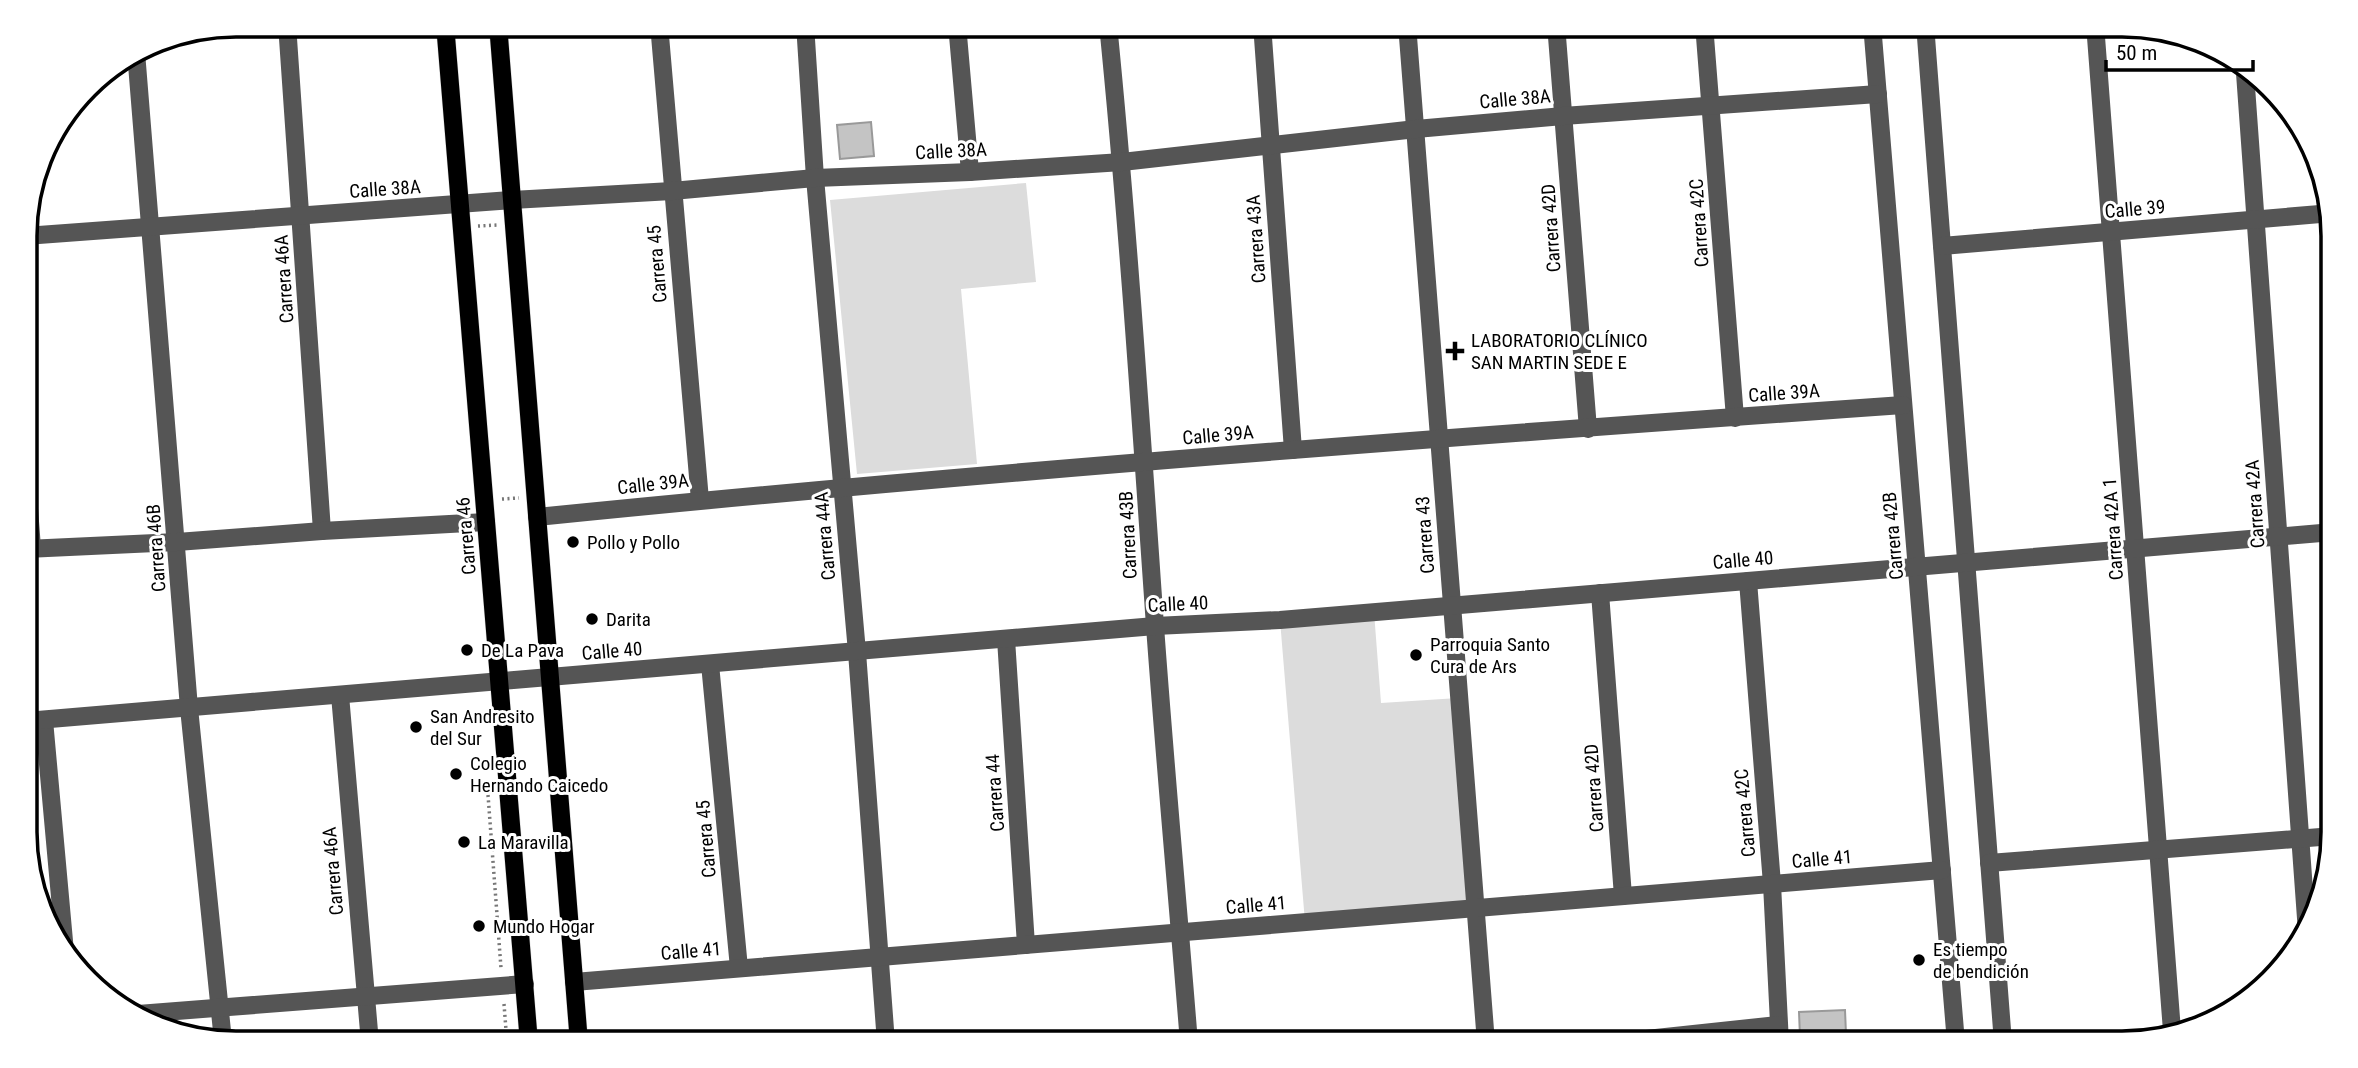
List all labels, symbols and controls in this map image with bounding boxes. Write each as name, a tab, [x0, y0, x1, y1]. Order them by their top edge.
scale bar	[2106, 28, 2253, 72]
text: 50 m	[2116, 41, 2157, 65]
street label: Calle 38A	[1478, 84, 1552, 114]
street label: Calle 38A	[915, 138, 987, 164]
street label: Calle 38A	[348, 175, 422, 203]
street label: Carrera 42C	[1684, 178, 1714, 268]
street label: Carrera 42D	[1536, 183, 1566, 273]
street label: Carrera 43A	[1241, 194, 1271, 284]
street label: Calle 39	[2104, 195, 2166, 223]
street label: Carrera 45	[642, 224, 672, 304]
street label: Carrera 46A	[269, 234, 299, 324]
place label: LABORATORIO CLÍNICO SAN MARTIN SEDE E	[1471, 329, 1648, 374]
marker: LABORATORIO CLÍNICO SAN MARTIN SEDE E	[1445, 341, 1465, 361]
street label: Calle 39A	[1747, 379, 1821, 407]
street label: Calle 39A	[1181, 420, 1255, 450]
street label: Carrera 42A	[2240, 459, 2270, 549]
street label: Calle 39A	[616, 469, 690, 499]
street label: Carrera 42A 1	[2098, 477, 2128, 581]
street label: Carrera 43B	[1114, 490, 1142, 580]
street label: Carrera 44A	[810, 491, 840, 581]
street label: Carrera 42B	[1878, 491, 1908, 581]
street label: Carrera 43	[1411, 495, 1439, 575]
street label: Carrera 46	[451, 496, 481, 576]
street label: Carrera 46B	[141, 503, 171, 593]
place label: Pollo y Pollo	[587, 531, 680, 554]
marker: Pollo y Pollo	[565, 534, 581, 550]
street label: Calle 40	[1712, 546, 1774, 574]
street label: Calle 40	[1147, 591, 1209, 617]
place label: Darita	[606, 608, 651, 631]
marker: Darita	[584, 611, 600, 627]
place label: Parroquia Santo Cura de Ars	[1430, 633, 1550, 678]
street label: Calle 40	[581, 637, 643, 665]
place label: De La Pava	[481, 639, 564, 662]
marker: De La Pava	[459, 642, 475, 658]
marker: Parroquia Santo Cura de Ars	[1408, 647, 1424, 663]
place label: San Andresito del Sur	[430, 705, 535, 750]
marker: San Andresito del Sur	[408, 719, 424, 735]
street label: Carrera 42D	[1579, 743, 1609, 833]
place label: Colegio Hernando Caicedo	[470, 752, 608, 797]
street label: Carrera 44	[981, 753, 1009, 833]
marker: Colegio Hernando Caicedo	[448, 766, 464, 782]
street label: Carrera 42C	[1730, 768, 1760, 858]
street label: Carrera 45	[691, 799, 721, 879]
street label: Carrera 46A	[318, 826, 348, 916]
place label: La Maravilla	[478, 831, 569, 854]
marker: La Maravilla	[456, 834, 472, 850]
street label: Calle 41	[1791, 845, 1853, 873]
street label: Calle 41	[1225, 891, 1287, 919]
place label: Mundo Hogar	[493, 915, 595, 938]
marker: Mundo Hogar	[471, 918, 487, 934]
street label: Calle 41	[660, 937, 722, 965]
place label: Es tiempo de bendición	[1933, 938, 2029, 983]
marker: Es tiempo de bendición	[1911, 952, 1927, 968]

